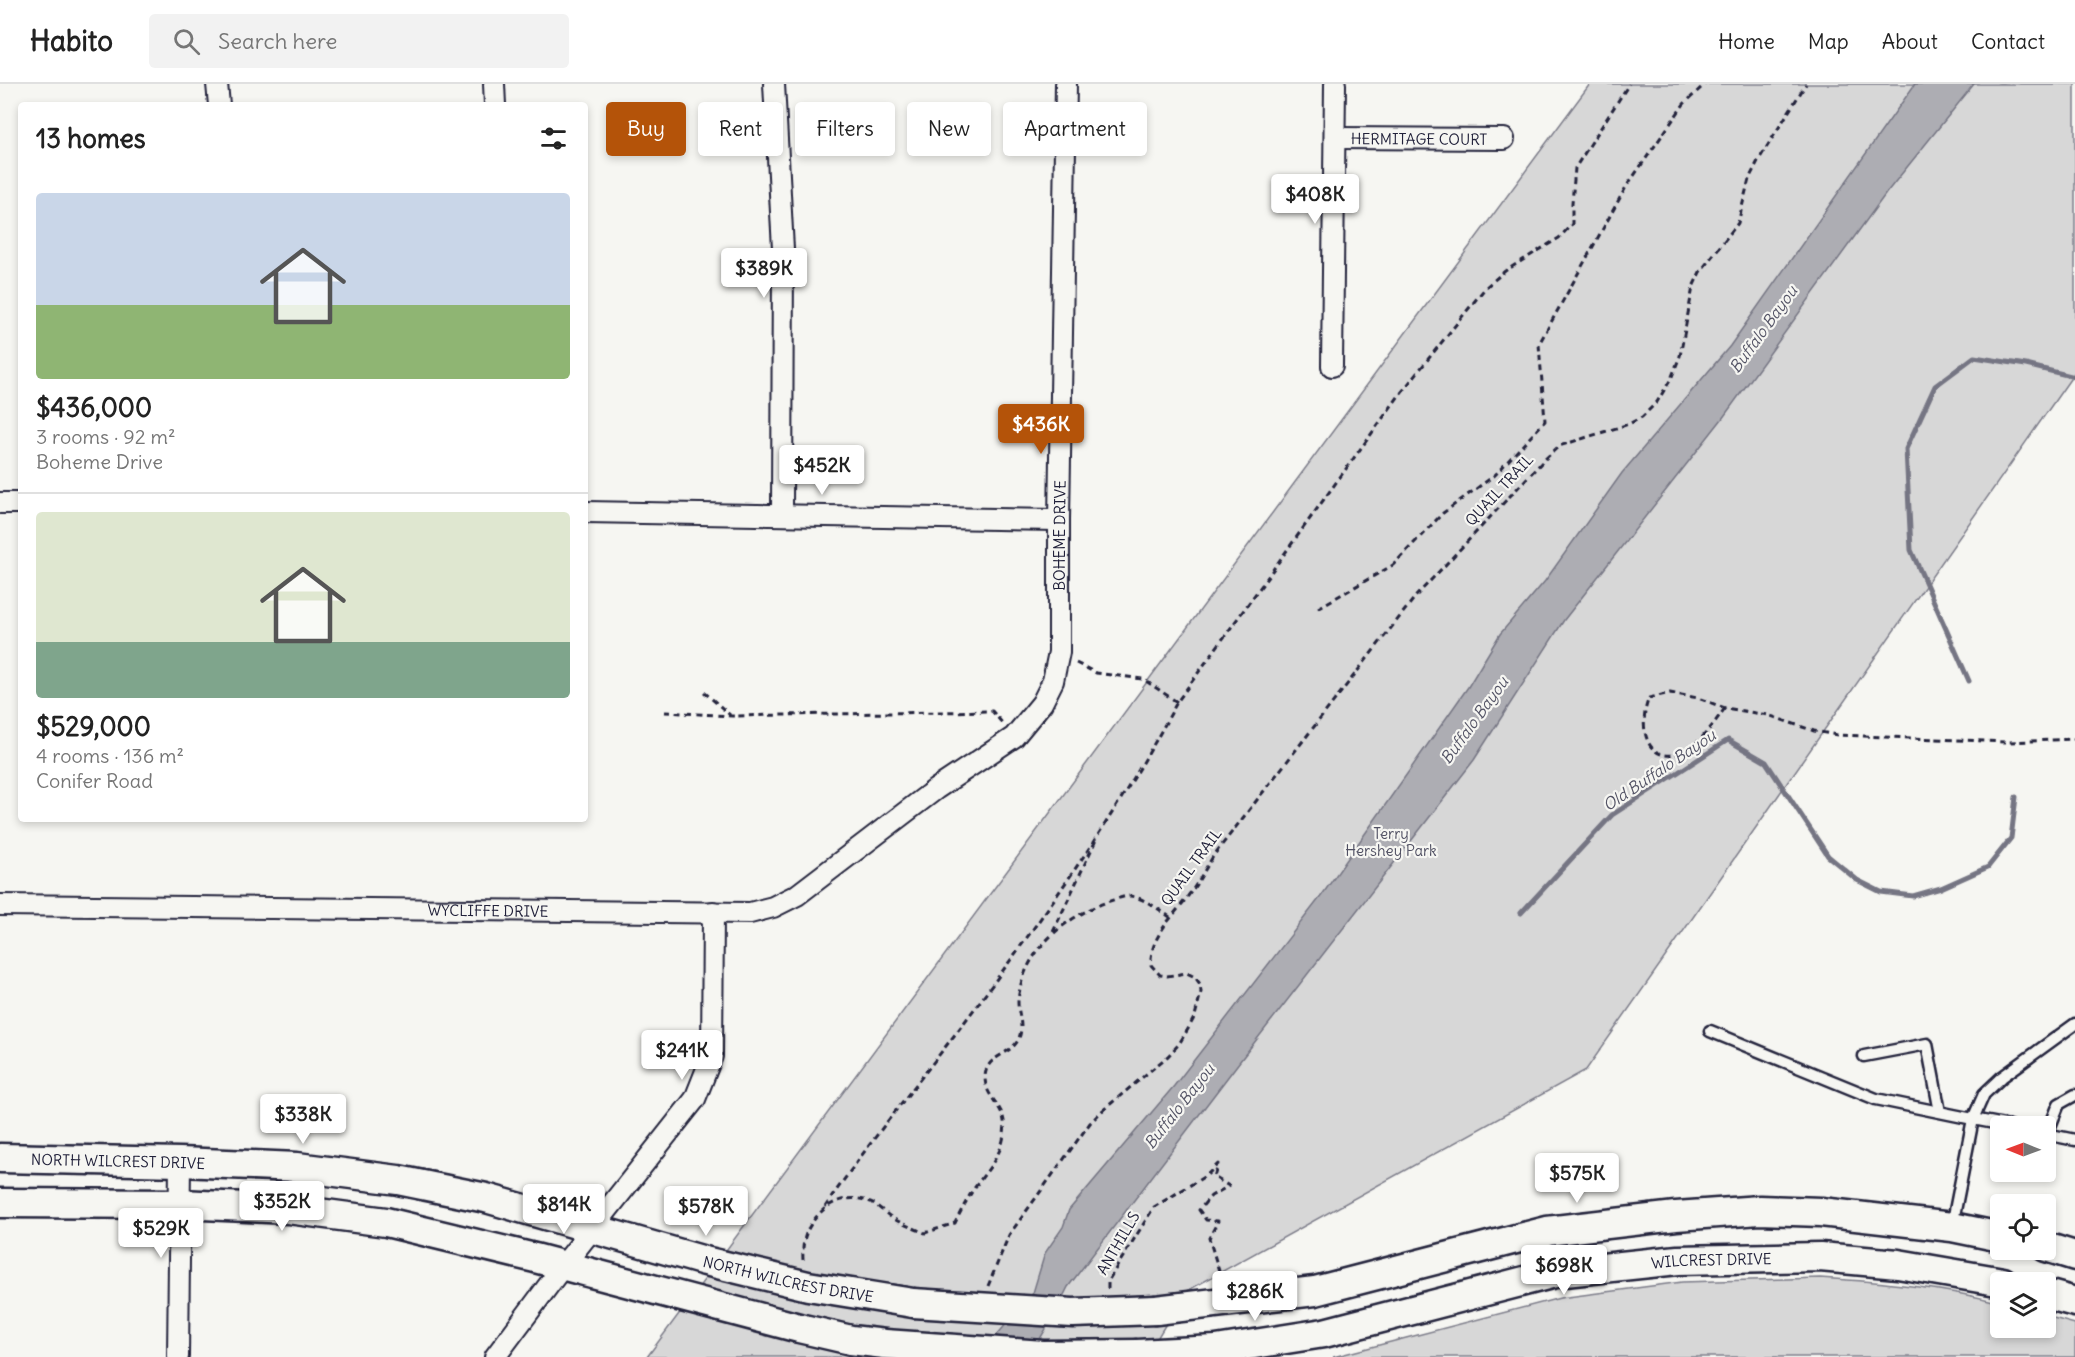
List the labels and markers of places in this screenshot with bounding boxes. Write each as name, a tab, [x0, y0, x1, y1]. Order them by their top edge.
pin: $408K	[1273, 174, 1357, 225]
pin: $389K	[722, 248, 806, 299]
pin: $436K	[999, 404, 1083, 455]
pin: $452K	[780, 445, 864, 496]
pin: $241K	[640, 1030, 724, 1081]
pin: $338K	[261, 1094, 345, 1145]
pin: $575K	[1535, 1153, 1619, 1204]
pin: $352K	[240, 1181, 324, 1232]
pin: $814K	[522, 1184, 606, 1235]
pin: $578K	[664, 1186, 748, 1237]
pin: $529K	[119, 1208, 203, 1259]
pin: $698K	[1522, 1245, 1606, 1296]
pin: $286K	[1213, 1271, 1297, 1322]

